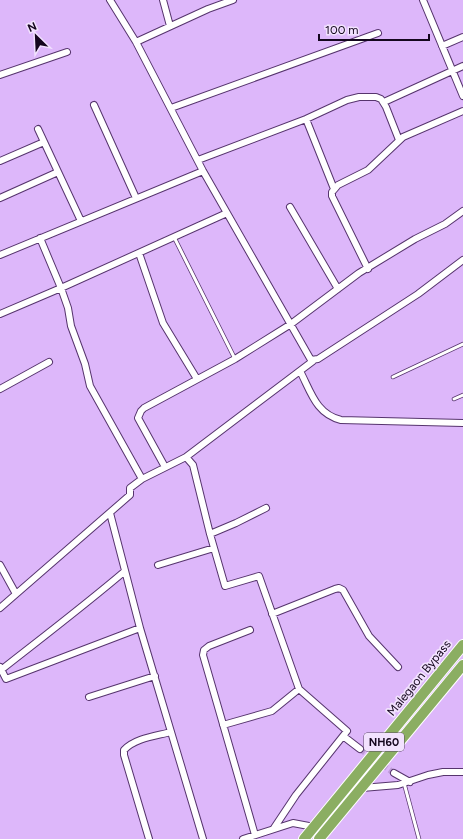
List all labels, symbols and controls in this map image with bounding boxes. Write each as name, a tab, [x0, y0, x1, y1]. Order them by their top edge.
north arrow	[16, 16, 56, 56]
scale bar	[319, 16, 429, 42]
text: N	[26, 20, 39, 35]
text: 100 m	[325, 23, 359, 37]
street label: Malegaon Bypass	[384, 637, 454, 719]
road number: NH60	[364, 733, 404, 751]

